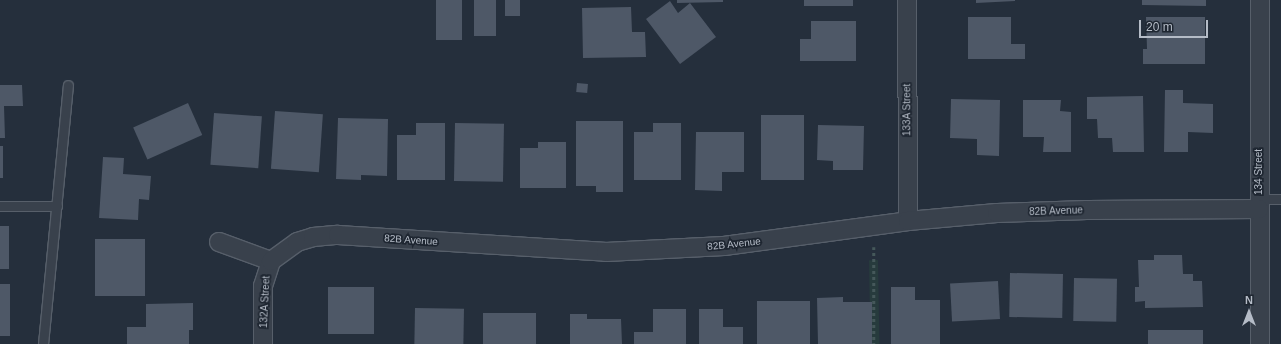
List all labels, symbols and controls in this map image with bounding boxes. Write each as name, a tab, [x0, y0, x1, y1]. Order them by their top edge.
scale bar	[1141, 12, 1210, 38]
text: 20 m	[1146, 20, 1173, 34]
street label: 133A Street	[901, 84, 913, 136]
street label: 134 Street	[1253, 149, 1265, 195]
street label: 82B Avenue	[1029, 204, 1083, 218]
street label: 82B Avenue	[383, 232, 439, 248]
street label: 82B Avenue	[706, 235, 762, 253]
street label: 132A Street	[258, 275, 272, 329]
north arrow	[1229, 292, 1269, 332]
text: N	[1245, 294, 1253, 306]

